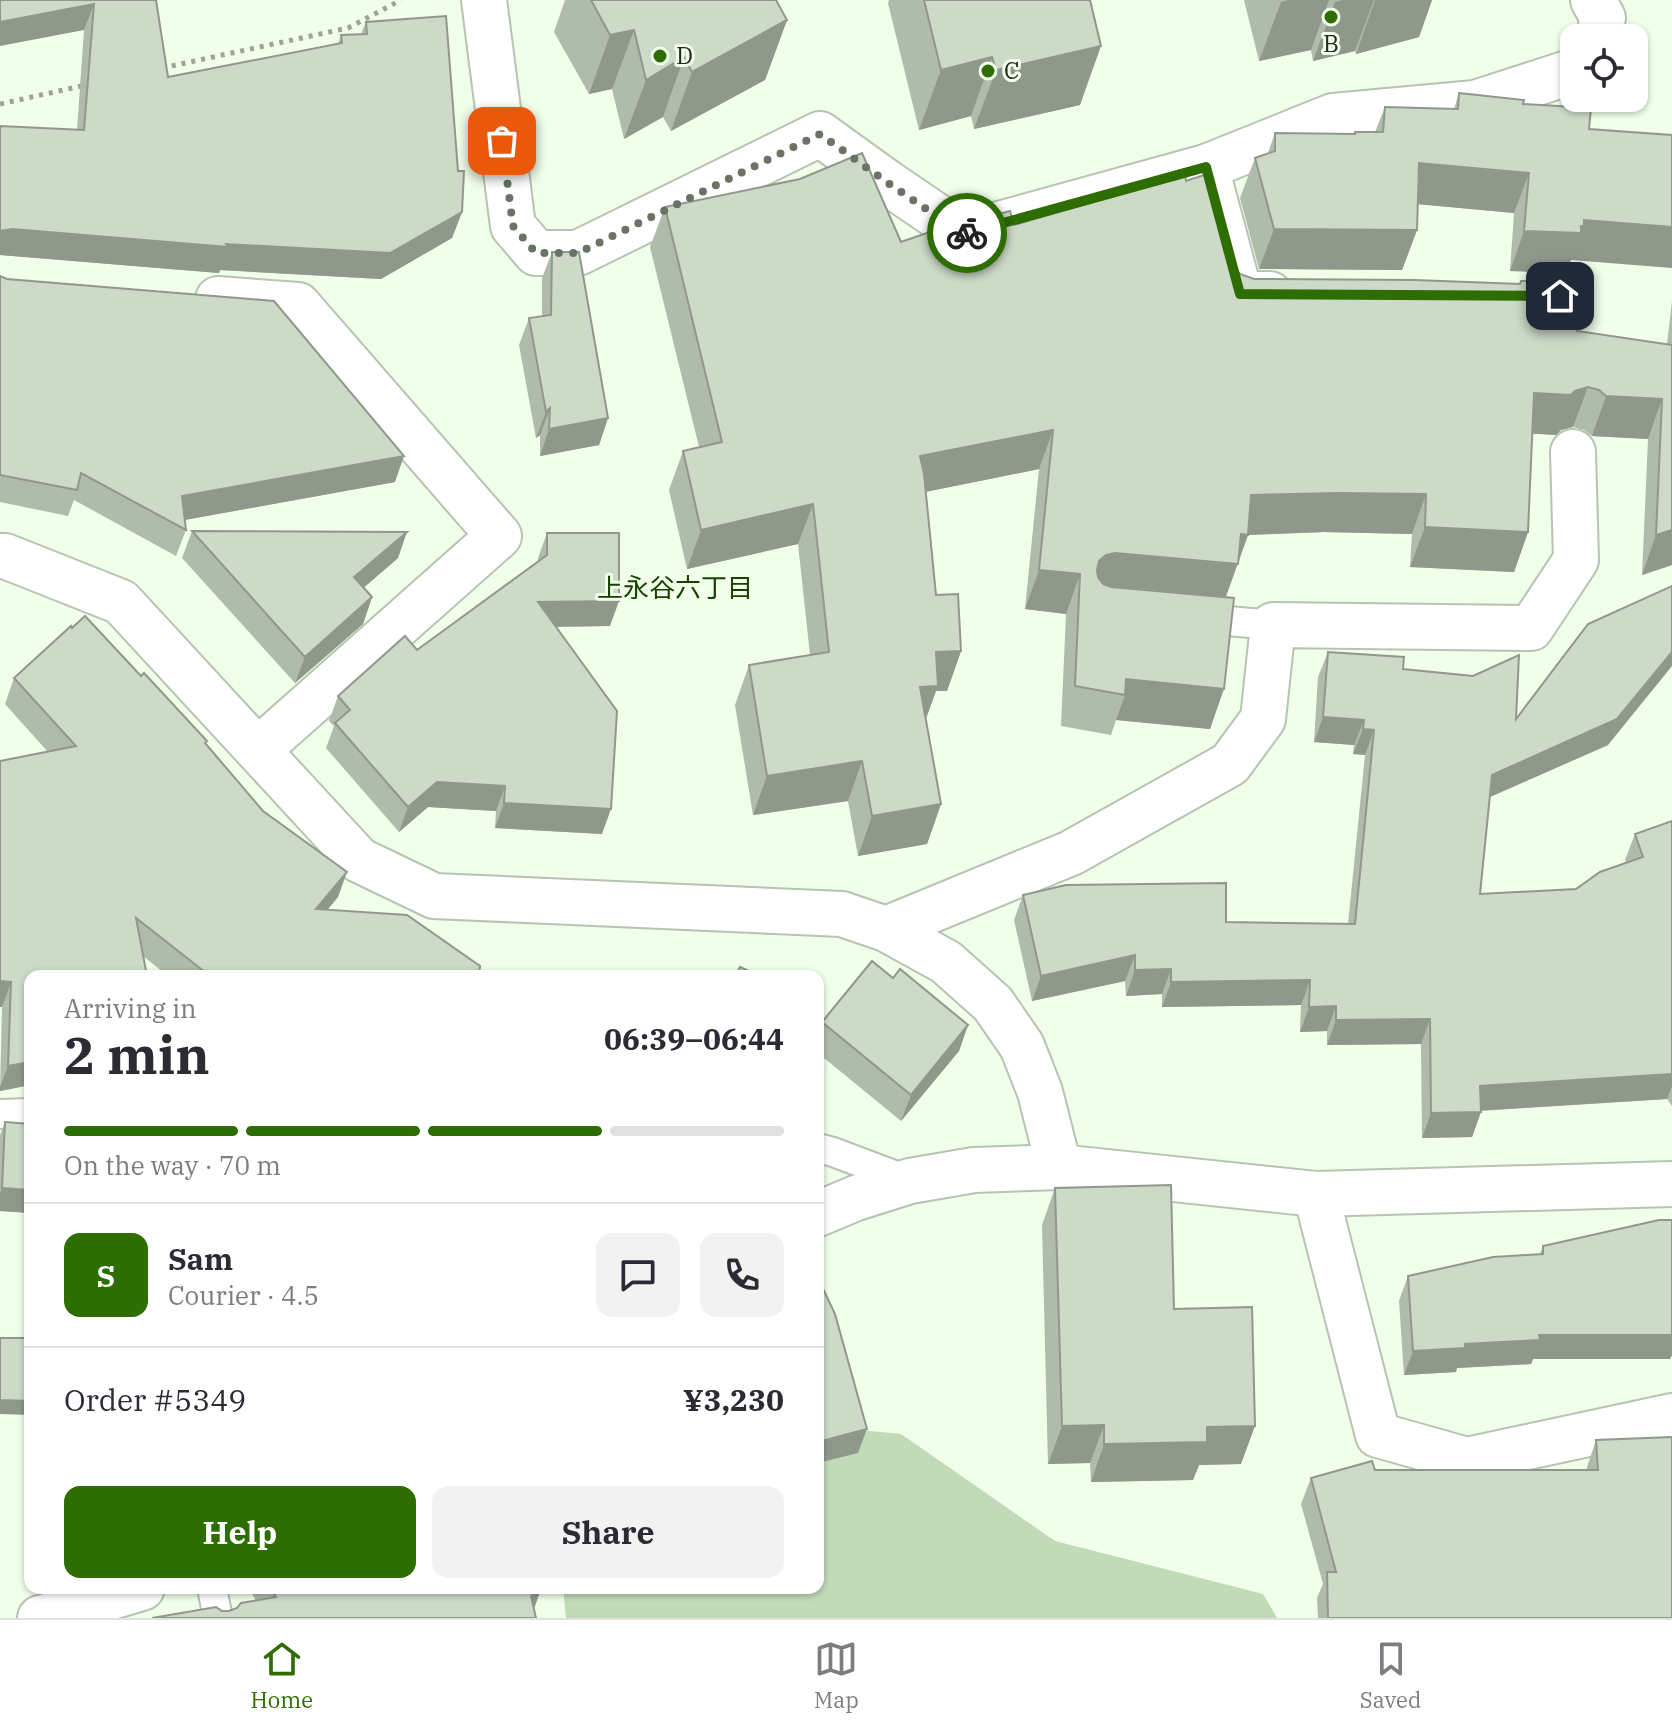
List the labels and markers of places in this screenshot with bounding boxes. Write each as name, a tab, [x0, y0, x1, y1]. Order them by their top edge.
marker: B	[1322, 8, 1340, 26]
place label: B	[1323, 27, 1339, 59]
place label: D	[676, 39, 693, 71]
marker: D	[651, 47, 669, 65]
place label: C	[1004, 54, 1020, 86]
marker: C	[979, 62, 997, 80]
pin	[468, 107, 536, 175]
pin	[1526, 262, 1594, 330]

